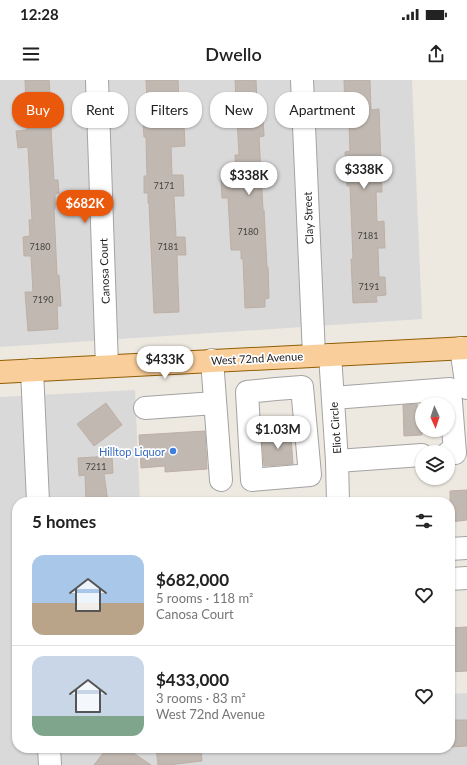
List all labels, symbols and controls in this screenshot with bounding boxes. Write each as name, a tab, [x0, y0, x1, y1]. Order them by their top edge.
text: 12:28	[20, 5, 59, 23]
icon: menu	[20, 43, 42, 65]
text: Dwello	[205, 43, 262, 65]
icon: share	[425, 43, 447, 65]
chip: Buy	[12, 92, 64, 128]
chip: Rent	[72, 92, 128, 128]
chip: Filters	[136, 92, 202, 128]
chip: New	[210, 92, 267, 128]
chip: Apartment	[275, 92, 369, 128]
pin: $338K	[336, 156, 392, 190]
text: $338K	[344, 161, 384, 177]
pin: $338K	[221, 162, 277, 196]
text: $338K	[229, 167, 269, 183]
house number: 7171	[154, 180, 174, 191]
pin: $682K	[57, 190, 113, 224]
street label: Clay Street	[301, 192, 315, 244]
text: $682K	[65, 195, 105, 211]
house number: 7180	[238, 226, 258, 237]
house number: 7181	[358, 230, 378, 241]
street label: Canosa Court	[96, 238, 112, 304]
house number: 7180	[30, 241, 50, 252]
house number: 7181	[158, 241, 178, 252]
house number: 7191	[359, 281, 379, 292]
house number: 7190	[33, 294, 53, 305]
pin: $433K	[137, 346, 193, 380]
street label: West 72nd Avenue	[211, 349, 303, 367]
text: $433K	[145, 351, 185, 367]
north arrow	[415, 397, 455, 437]
map controls	[415, 397, 455, 485]
street label: Eliot Circle	[327, 401, 343, 454]
pin: $1.03M	[245, 416, 311, 450]
text: $1.03M	[255, 421, 301, 437]
place label: Hilltop Liquor	[99, 445, 165, 458]
button: layers	[415, 445, 455, 485]
marker: Hilltop Liquor	[168, 446, 178, 456]
house number: 7211	[86, 461, 106, 472]
icon: filters	[413, 510, 435, 532]
text: 5 homes	[32, 511, 96, 532]
text: $682,000	[156, 569, 229, 590]
icon: home	[64, 571, 112, 619]
icon: heart	[413, 584, 435, 606]
text: 5 rooms · 118 m²	[156, 590, 253, 606]
text: Canosa Court	[156, 606, 234, 622]
text: $433,000	[156, 669, 229, 690]
icon: home	[64, 672, 112, 720]
icon: heart	[413, 685, 435, 707]
text: 3 rooms · 83 m²	[156, 690, 246, 706]
text: West 72nd Avenue	[156, 706, 265, 722]

